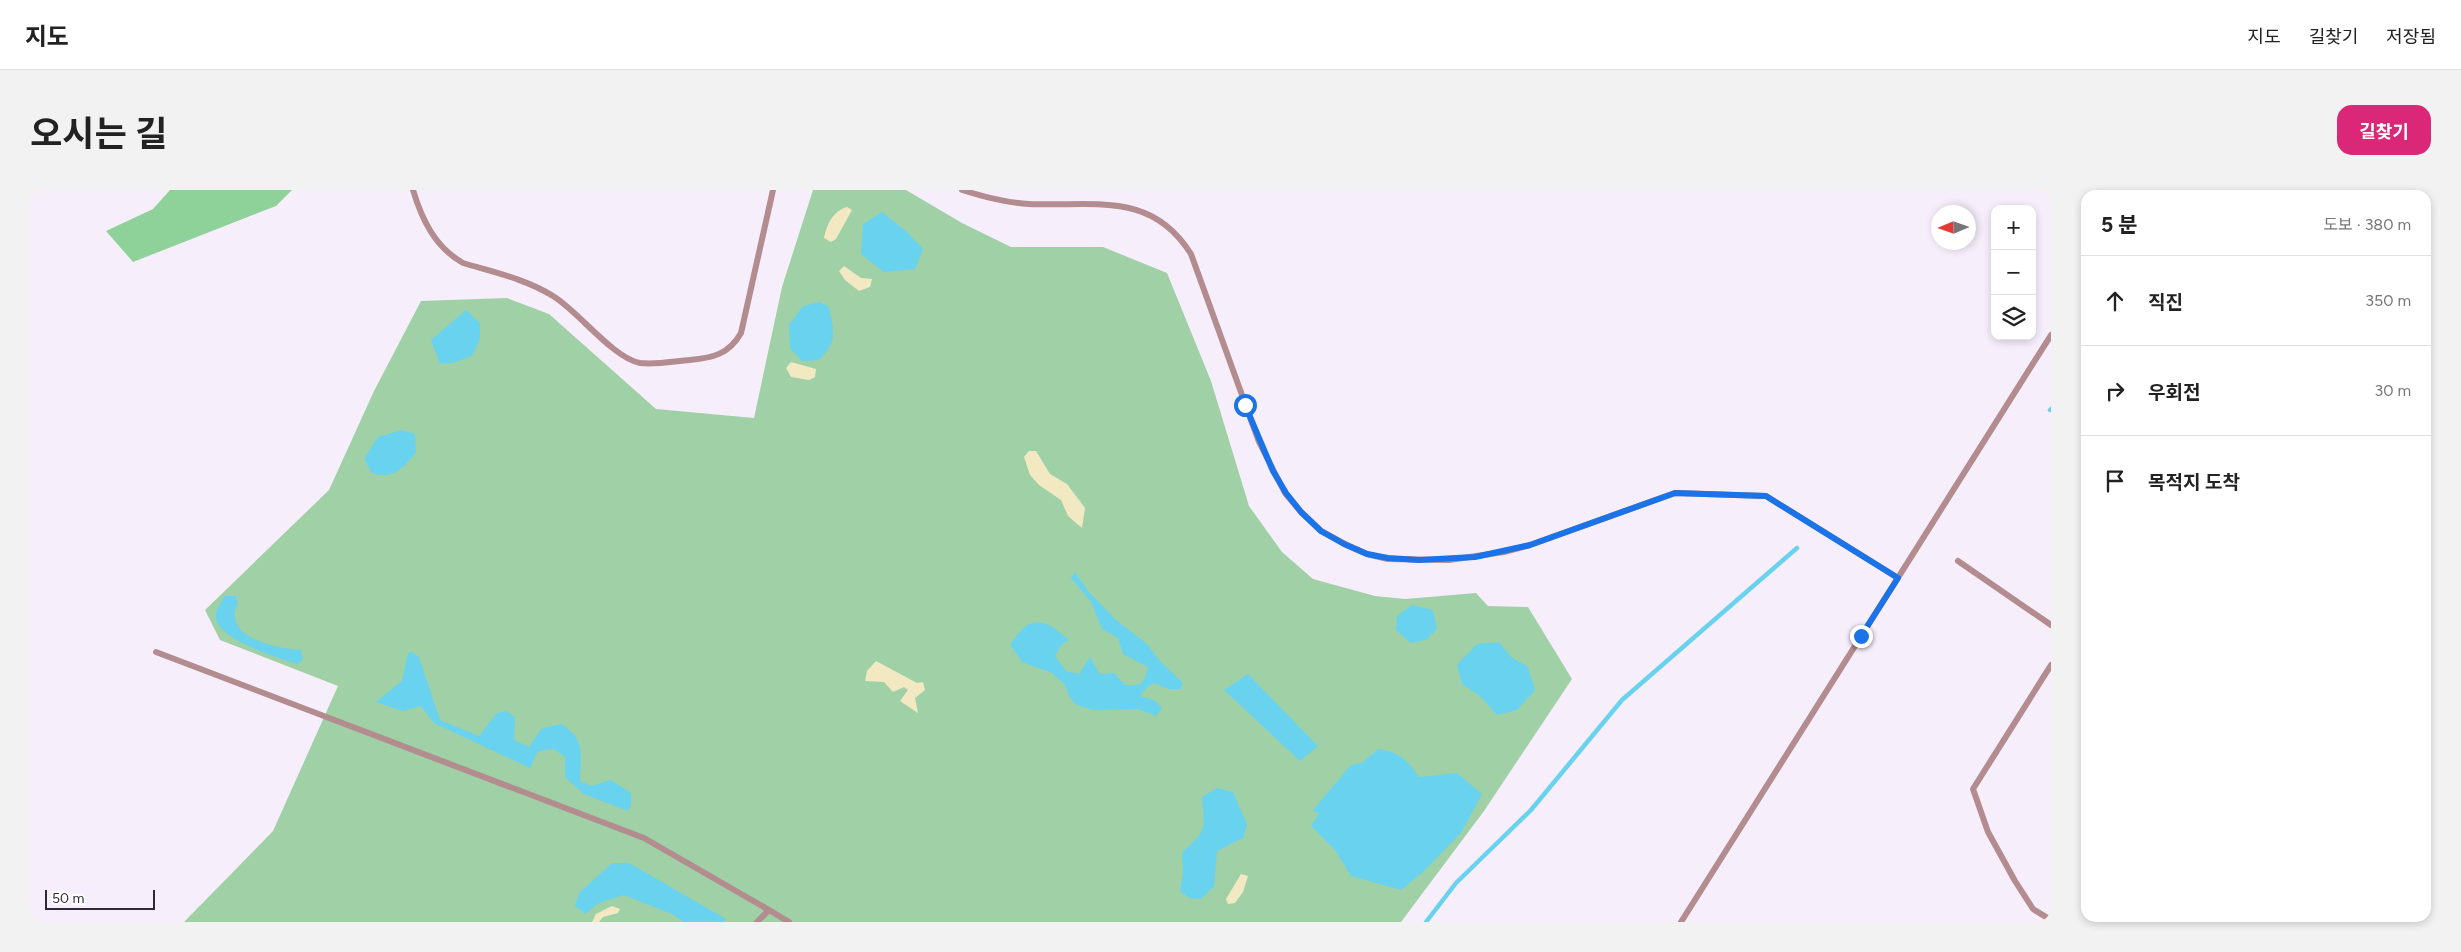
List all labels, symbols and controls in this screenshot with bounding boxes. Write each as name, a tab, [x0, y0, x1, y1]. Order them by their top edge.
text: 지도	[25, 22, 69, 51]
text: 지도	[2248, 26, 2281, 48]
text: 길찾기	[2309, 26, 2358, 48]
text: 저장됨	[2386, 26, 2436, 48]
button: 길찾기	[2337, 105, 2431, 155]
text: 오시는 길	[30, 113, 167, 155]
north arrow	[1931, 205, 1976, 250]
map controls	[1991, 205, 2036, 340]
button: +	[1991, 205, 2036, 250]
text: 5 분	[2101, 212, 2138, 237]
text: 도보 · 380 m	[2323, 215, 2411, 234]
button: −	[1991, 250, 2036, 295]
icon: ahead	[2101, 287, 2129, 315]
text: 직진	[2148, 291, 2183, 314]
text: 350 m	[2365, 291, 2411, 310]
button: layers	[1991, 295, 2036, 340]
icon: right	[2101, 377, 2129, 405]
text: 우회전	[2148, 381, 2200, 404]
text: 30 m	[2374, 381, 2411, 400]
route start	[1234, 394, 1257, 417]
icon: arrive	[2101, 467, 2129, 495]
text: 목적지 도착	[2148, 471, 2240, 494]
route end	[1850, 625, 1873, 648]
scale bar	[45, 887, 155, 910]
text: 50 m	[52, 890, 84, 907]

